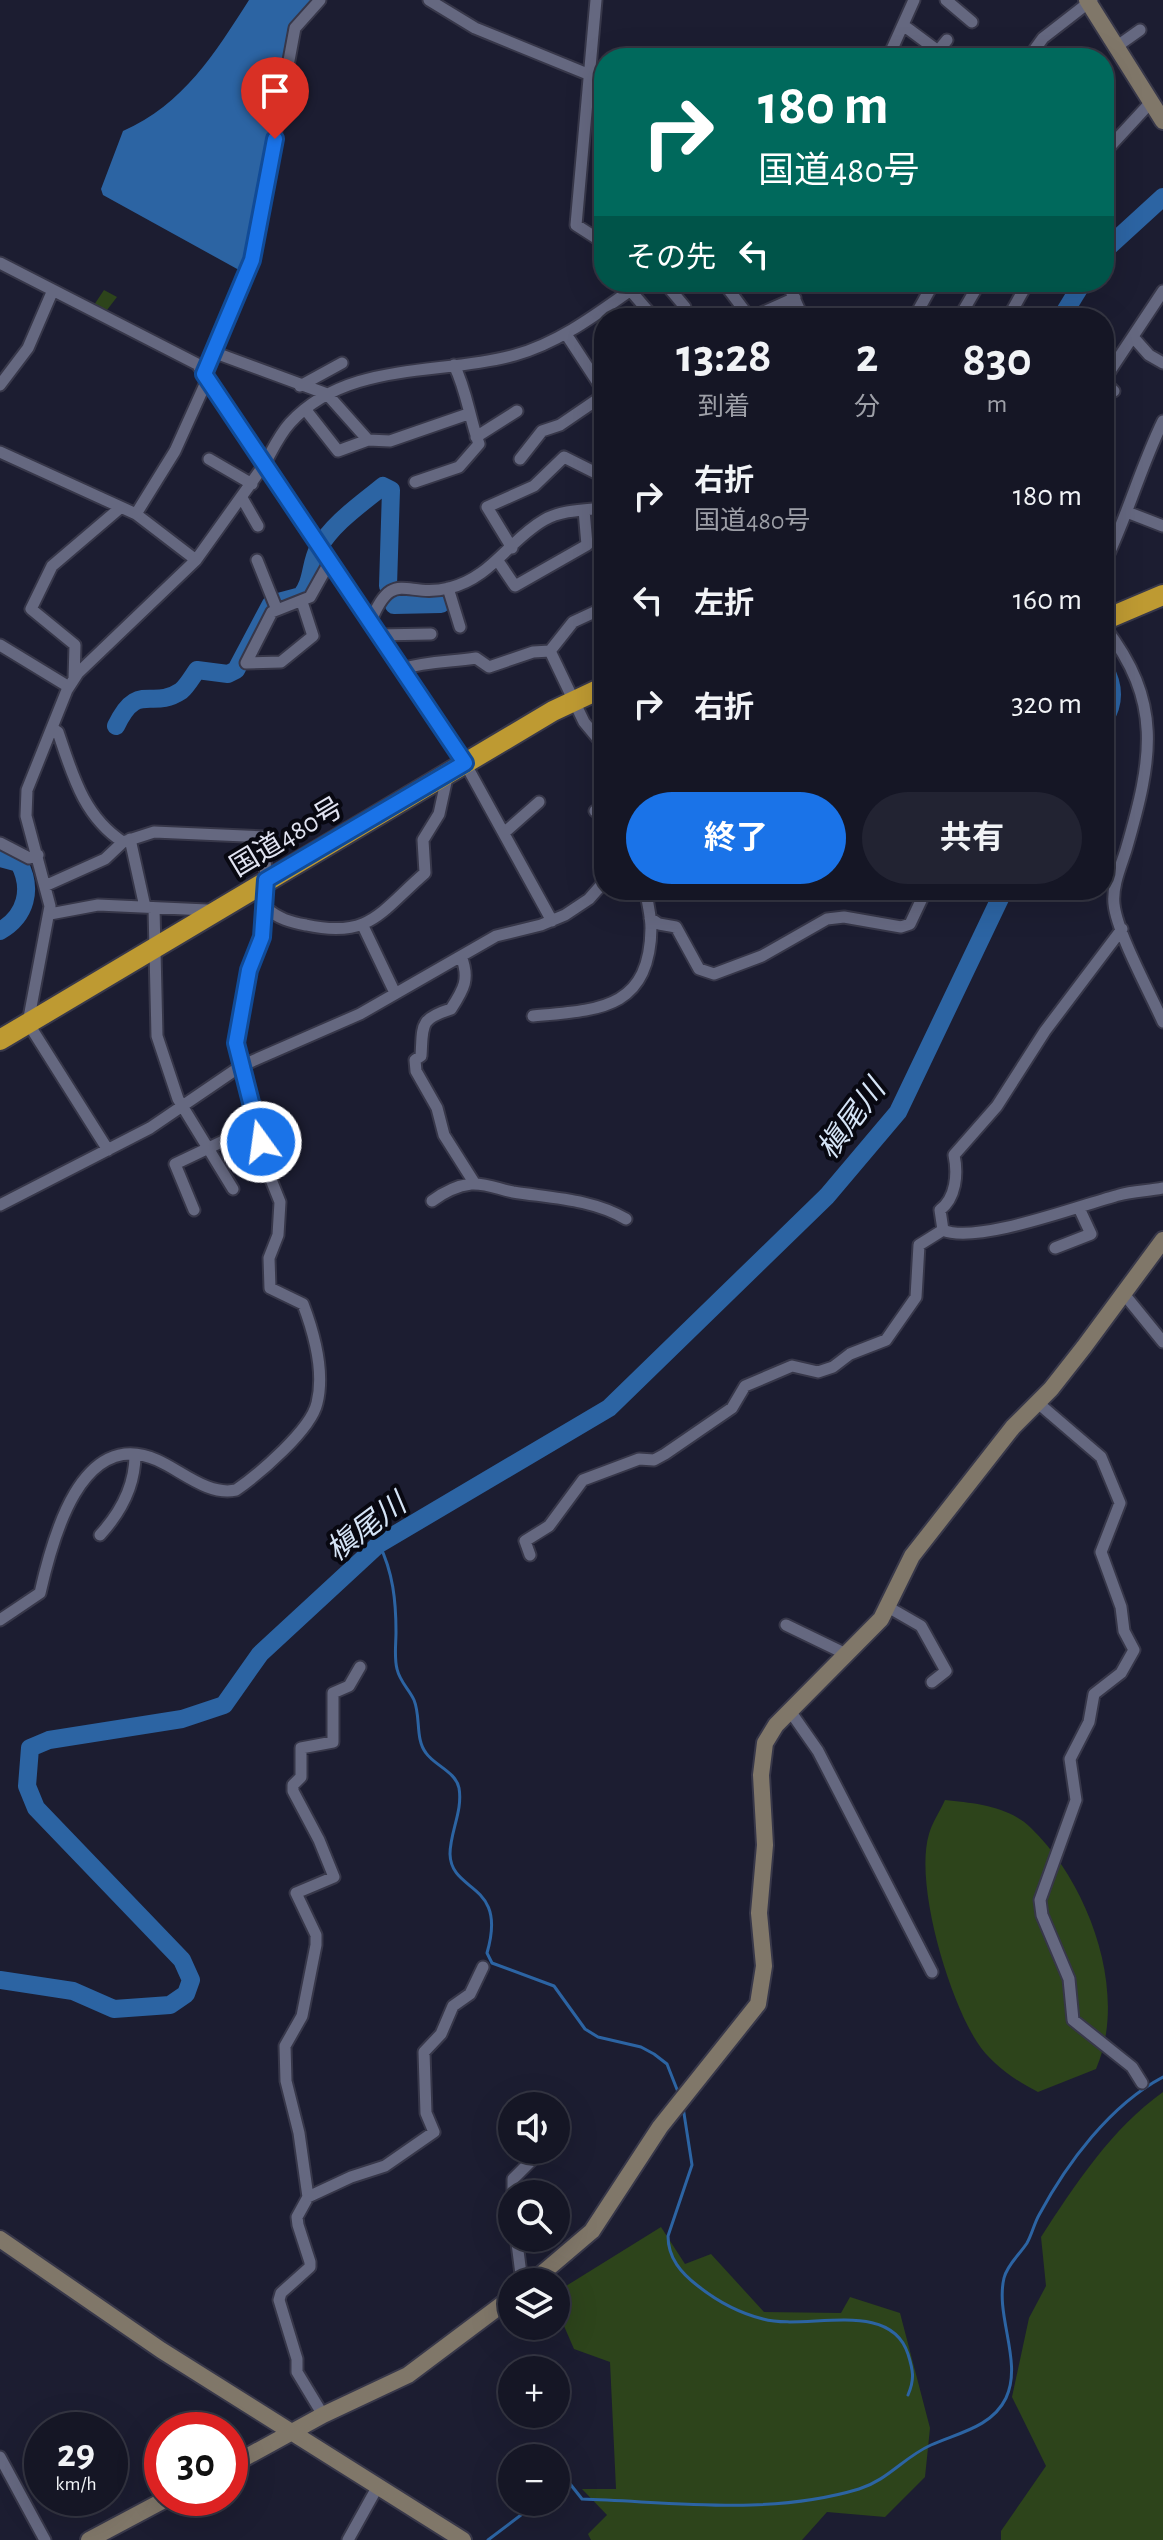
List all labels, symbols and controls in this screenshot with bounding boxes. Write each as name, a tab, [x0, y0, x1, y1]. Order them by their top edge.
pin	[241, 57, 309, 139]
icon: arrive	[253, 69, 297, 113]
text: 180 m	[758, 78, 889, 134]
icon: right	[626, 80, 730, 184]
text: 国道480号	[758, 153, 919, 189]
icon: left	[732, 232, 776, 276]
text: その先	[626, 243, 716, 273]
text: 13:28	[676, 333, 772, 381]
text: 2	[856, 333, 878, 381]
text: 830	[962, 337, 1032, 385]
text: m	[987, 391, 1007, 417]
text: 到着	[698, 394, 750, 420]
text: 分	[854, 394, 880, 420]
text: 右折	[694, 466, 754, 496]
icon: right	[626, 474, 670, 518]
text: 180 m	[1013, 481, 1082, 511]
text: 国道480号	[694, 508, 811, 534]
icon: left	[626, 578, 670, 622]
text: 160 m	[1013, 585, 1082, 615]
text: 左折	[694, 589, 754, 619]
icon: right	[626, 682, 670, 726]
text: 320 m	[1011, 689, 1082, 719]
text: 右折	[694, 693, 754, 723]
street label: 国道480号	[225, 792, 348, 882]
button: 終了	[626, 792, 846, 884]
button: 共有	[862, 792, 1082, 884]
water label: 槇尾川	[811, 1071, 893, 1165]
position arrow	[219, 1100, 303, 1184]
water label: 槇尾川	[320, 1485, 414, 1567]
map controls	[498, 2092, 570, 2516]
button: sound	[498, 2092, 570, 2164]
button: search	[498, 2180, 570, 2252]
button: layers	[498, 2268, 570, 2340]
button: +	[498, 2356, 570, 2428]
speed limit sign: 30	[144, 2412, 248, 2516]
text: 29	[57, 2434, 95, 2474]
button: −	[498, 2444, 570, 2516]
text: km/h	[55, 2474, 97, 2494]

